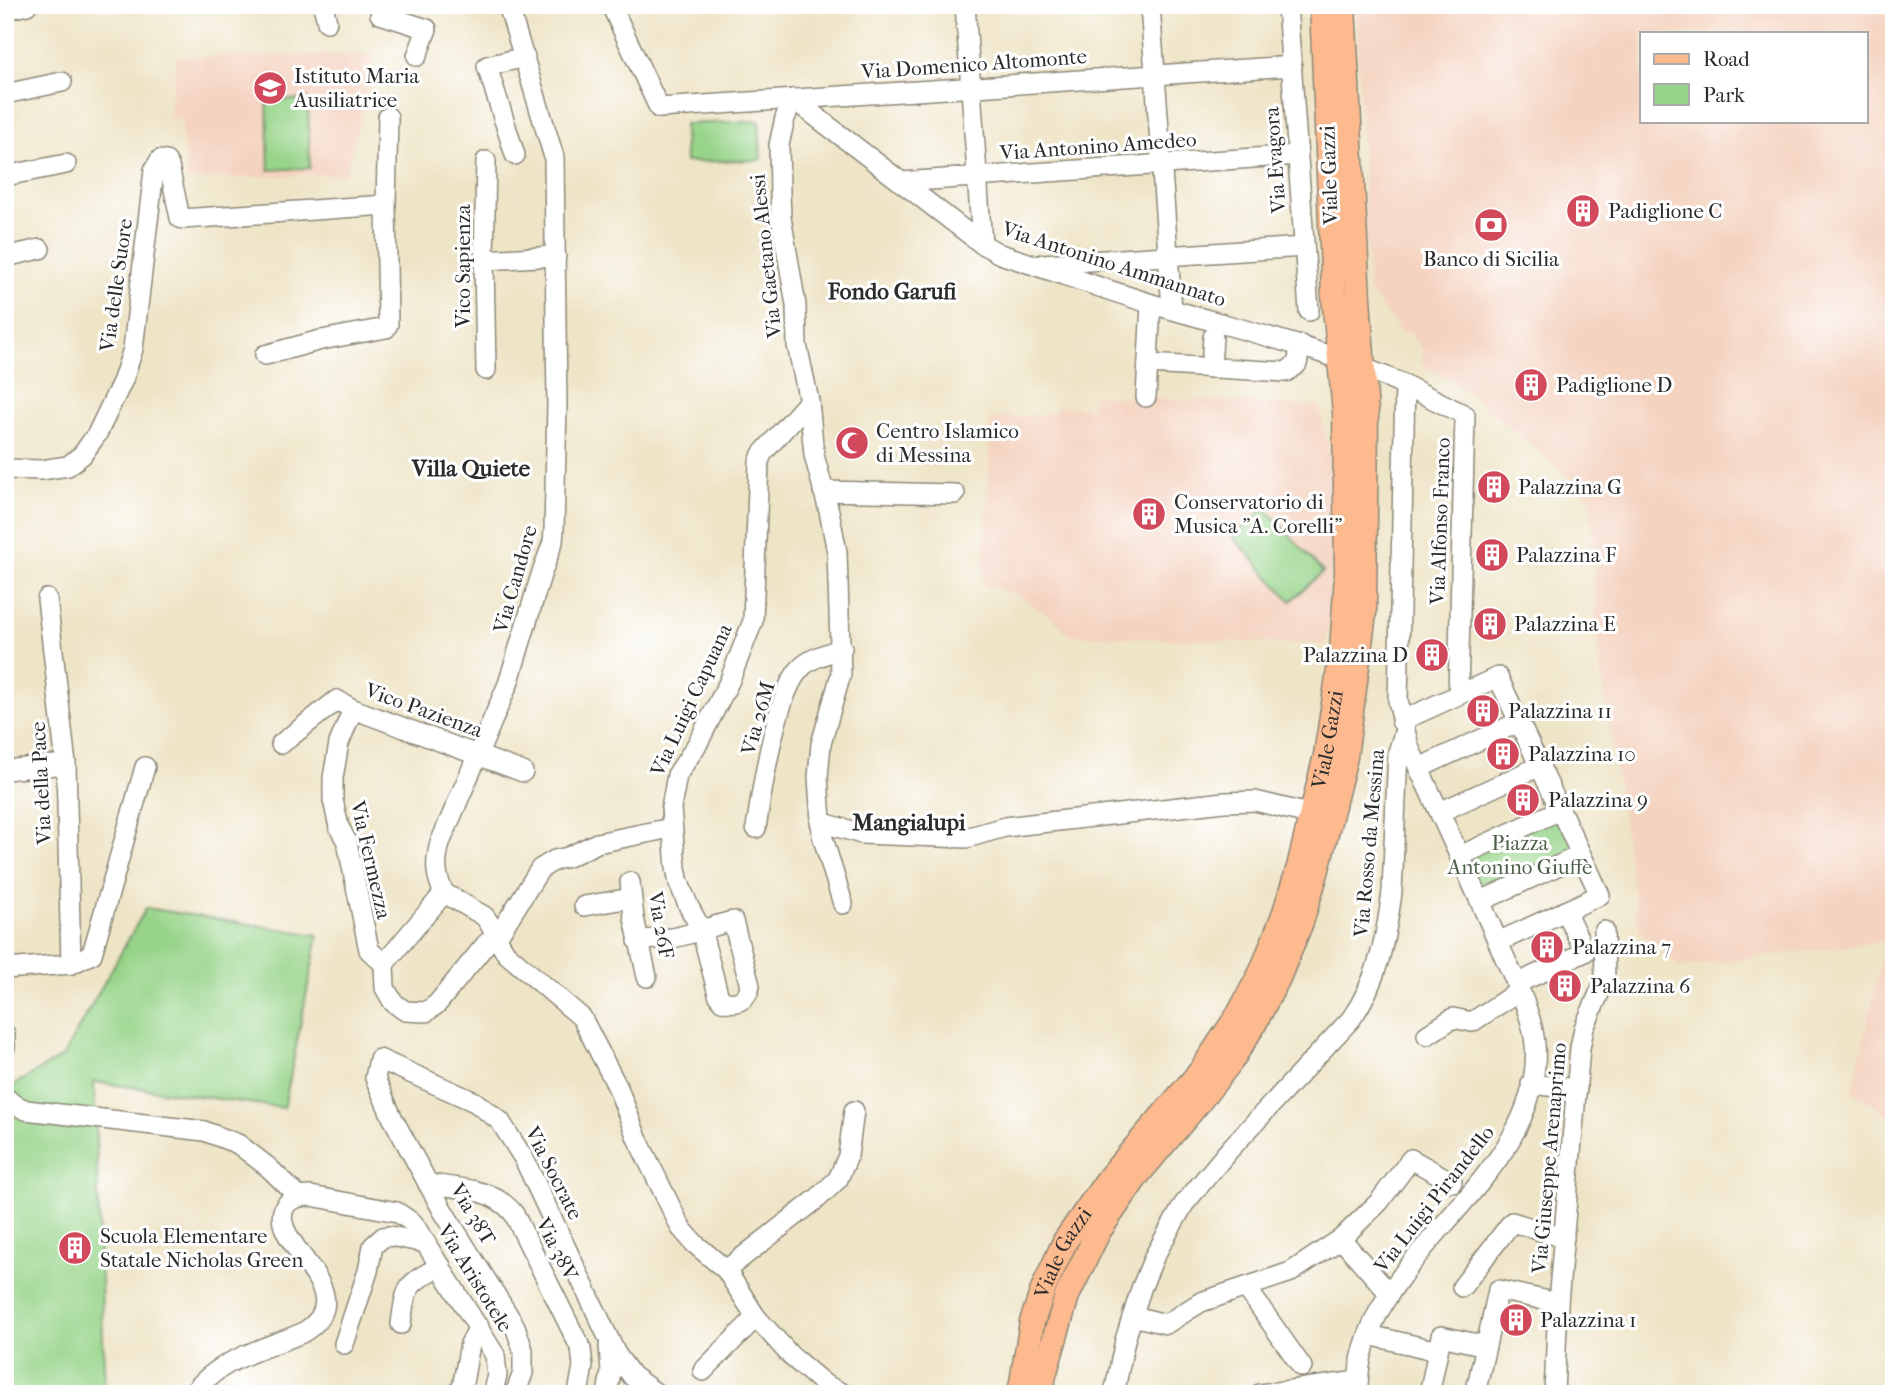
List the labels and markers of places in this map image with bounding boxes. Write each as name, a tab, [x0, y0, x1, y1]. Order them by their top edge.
place label: Istituto Maria Ausiliatrice	[293, 64, 420, 112]
school or university icon: Istituto Maria Ausiliatrice	[251, 69, 289, 107]
building icon: Padiglione C	[1564, 192, 1602, 230]
place label: Padiglione C	[1608, 199, 1722, 223]
bank icon: Banco di Sicilia	[1472, 206, 1510, 244]
place label: Banco di Sicilia	[1423, 247, 1559, 271]
building icon: Padiglione D	[1512, 366, 1550, 404]
place label: Padiglione D	[1556, 373, 1672, 397]
place label: Centro Islamico di Messina	[876, 419, 1019, 467]
mosque icon: Centro Islamico di Messina	[833, 424, 871, 462]
building icon: Palazzina G	[1475, 468, 1513, 506]
place label: Palazzina G	[1518, 475, 1622, 499]
place label: Conservatorio di Musica "A. Corelli"	[1174, 490, 1342, 538]
building icon: Conservatorio di Musica "A. Corelli"	[1130, 495, 1168, 533]
building icon: Palazzina F	[1473, 536, 1511, 574]
place label: Palazzina F	[1516, 543, 1616, 567]
building icon: Palazzina E	[1471, 605, 1509, 643]
place label: Palazzina E	[1514, 612, 1616, 636]
building icon: Palazzina D	[1413, 636, 1451, 674]
place label: Palazzina D	[1303, 643, 1408, 667]
building icon: Palazzina 11	[1464, 692, 1502, 730]
place label: Palazzina 11	[1508, 699, 1612, 723]
building icon: Palazzina 10	[1484, 735, 1522, 773]
place label: Palazzina 10	[1528, 742, 1636, 766]
building icon: Palazzina 9	[1504, 781, 1542, 819]
place label: Palazzina 9	[1548, 788, 1648, 812]
building icon: Palazzina 7	[1528, 928, 1566, 966]
place label: Palazzina 7	[1572, 935, 1671, 959]
building icon: Palazzina 6	[1546, 967, 1584, 1005]
place label: Palazzina 6	[1590, 974, 1691, 998]
place label: Scuola Elementare Statale Nicholas Green	[100, 1224, 303, 1272]
building icon: Scuola Elementare Statale Nicholas Green	[56, 1229, 94, 1267]
building icon: Palazzina 1	[1497, 1301, 1535, 1339]
place label: Palazzina 1	[1540, 1308, 1636, 1332]

